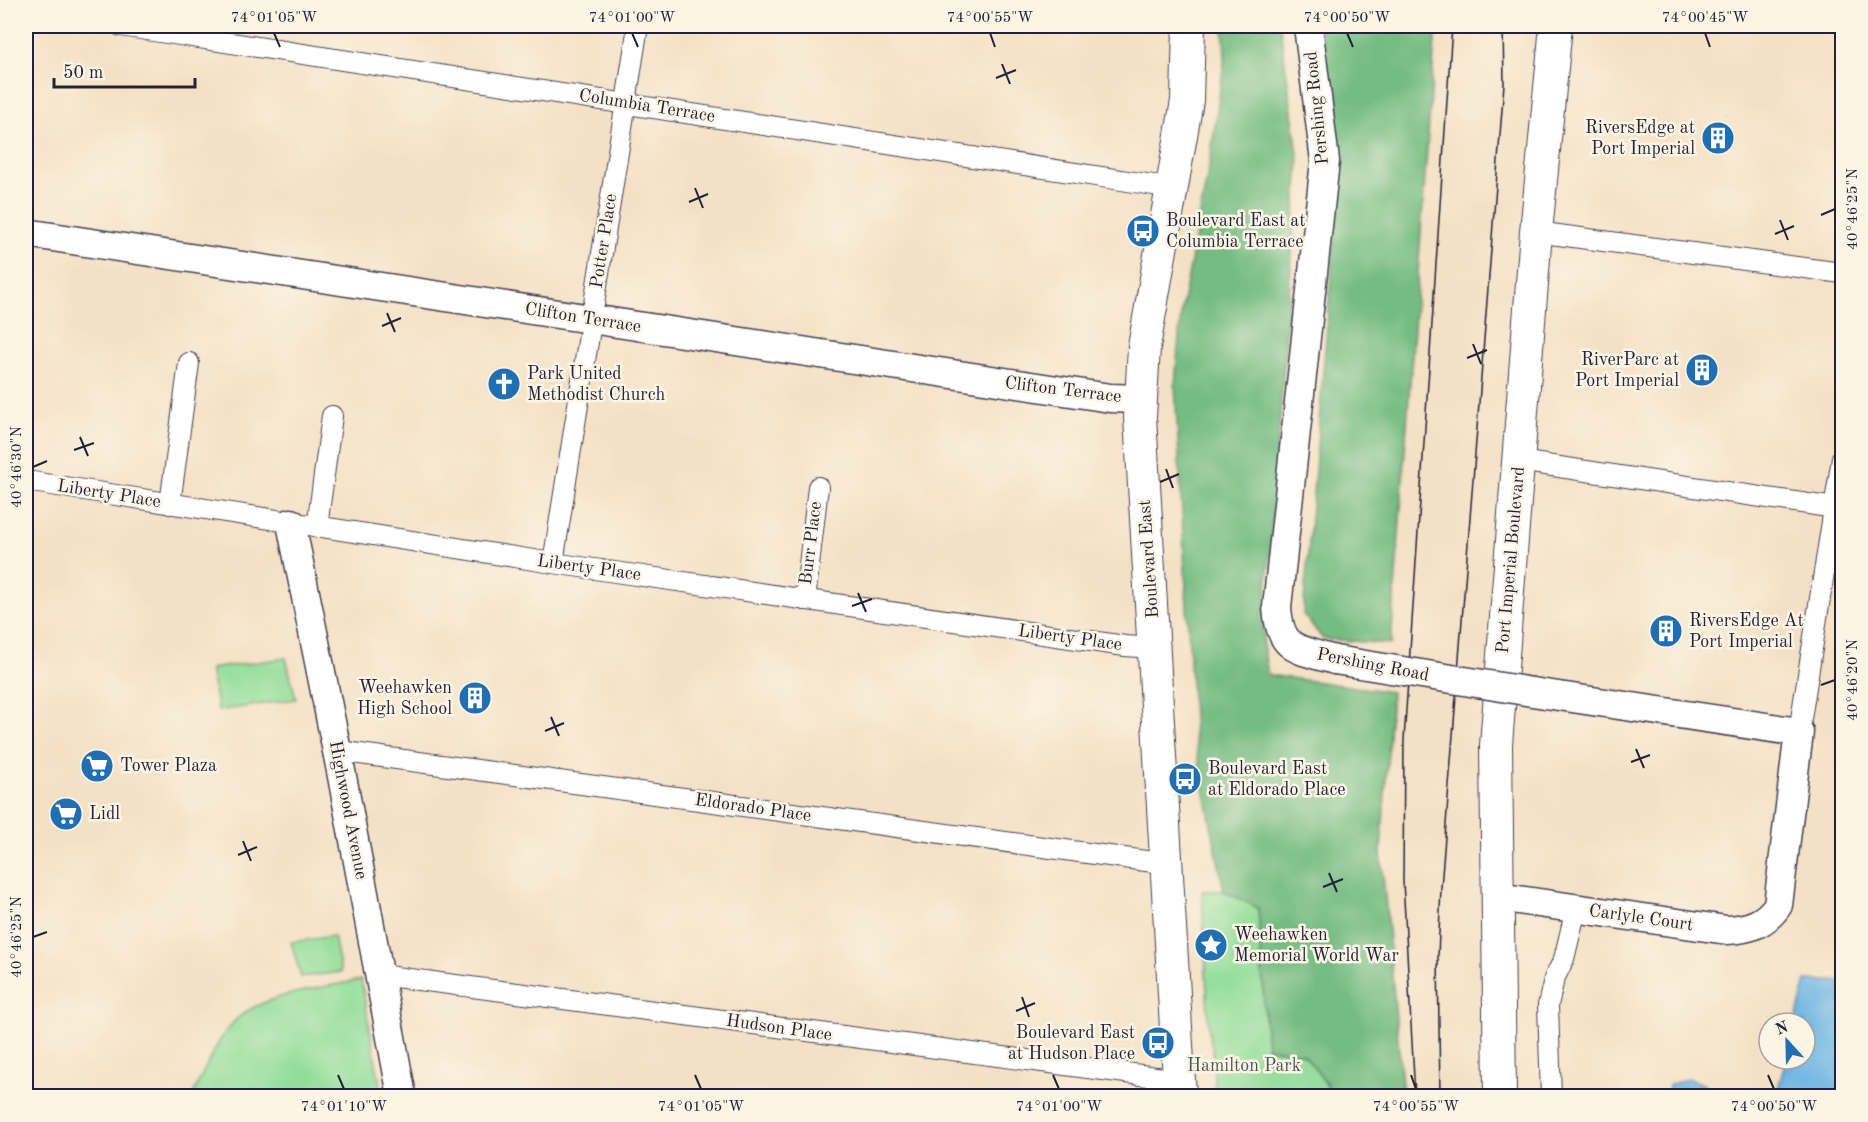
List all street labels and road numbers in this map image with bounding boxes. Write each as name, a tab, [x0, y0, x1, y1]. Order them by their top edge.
street label: Pershing Road	[1302, 50, 1332, 166]
street label: Columbia Terrace	[578, 86, 716, 126]
street label: Potter Place	[588, 192, 620, 290]
street label: Clifton Terrace	[524, 300, 642, 336]
street label: Clifton Terrace	[1004, 374, 1122, 406]
street label: Port Imperial Boulevard	[1494, 466, 1528, 654]
street label: Liberty Place	[56, 477, 162, 511]
street label: Boulevard East	[1136, 499, 1162, 619]
street label: Burr Place	[797, 500, 825, 586]
street label: Liberty Place	[536, 552, 642, 584]
street label: Liberty Place	[1017, 622, 1123, 654]
street label: Pershing Road	[1315, 645, 1431, 685]
street label: Highwood Avenue	[326, 739, 370, 881]
street label: Eldorado Place	[694, 791, 812, 825]
street label: Carlyle Court	[1588, 902, 1694, 934]
street label: Hudson Place	[725, 1012, 833, 1044]

